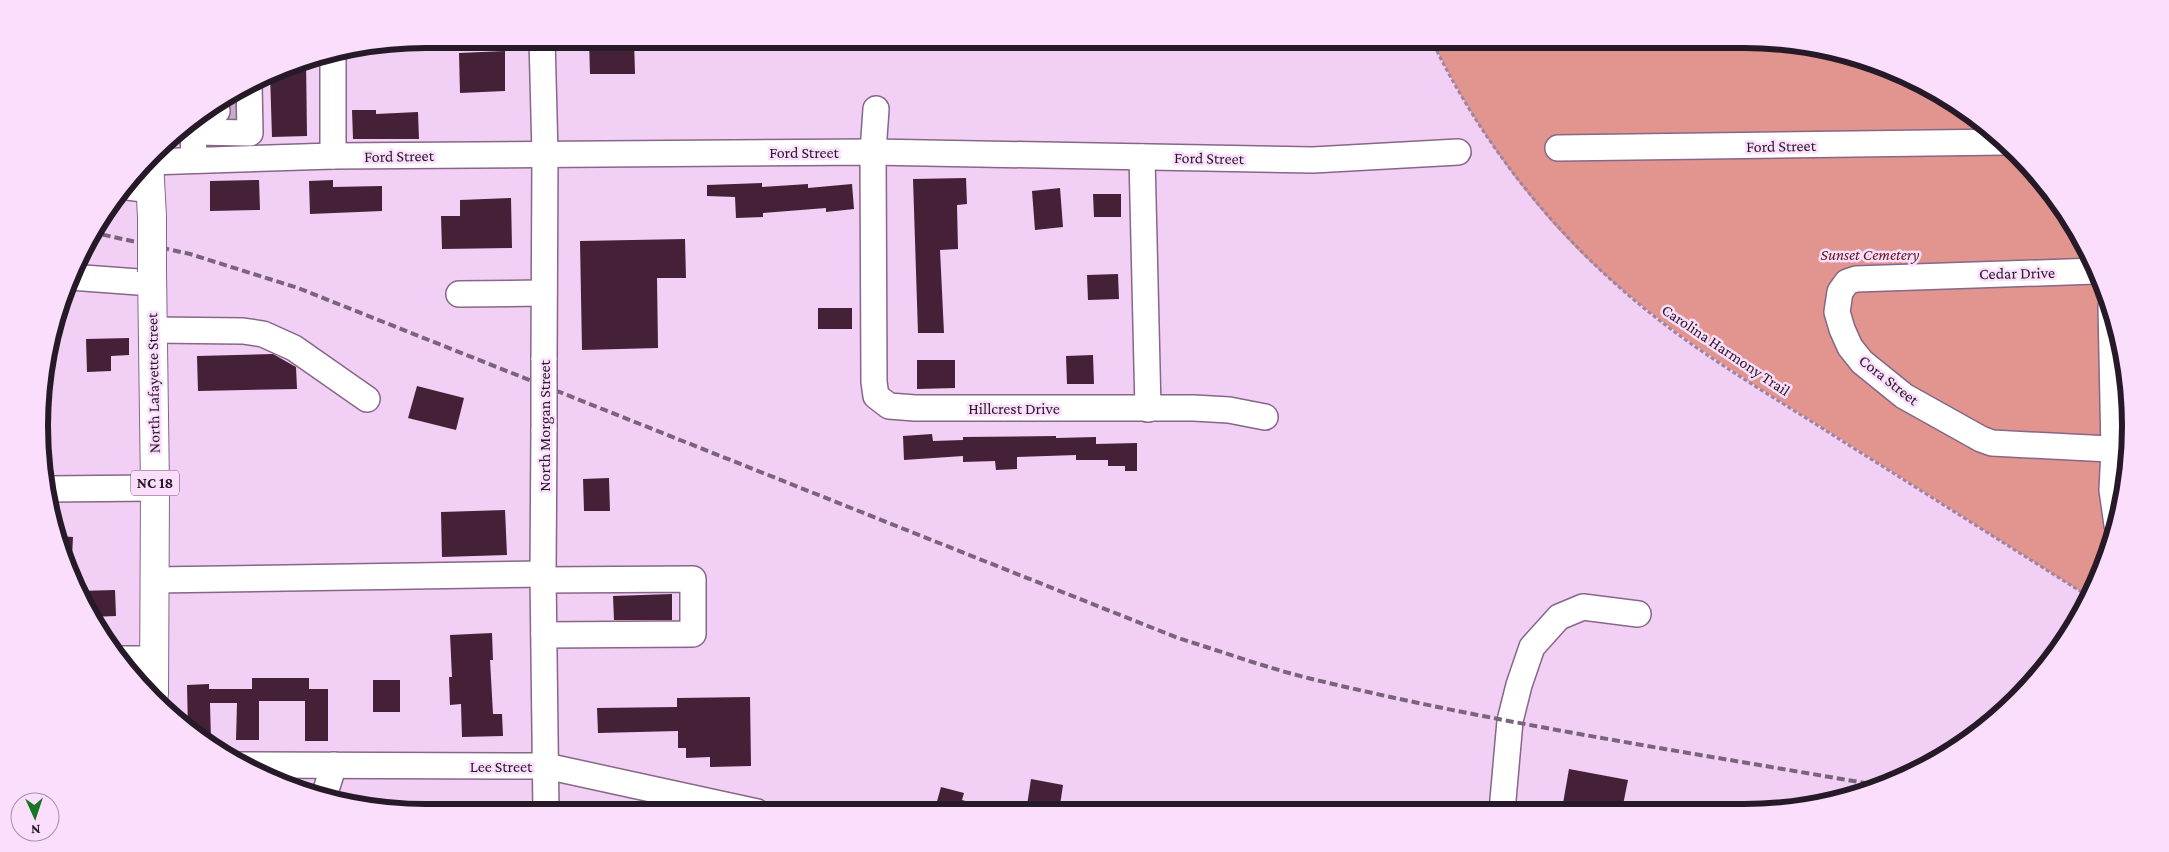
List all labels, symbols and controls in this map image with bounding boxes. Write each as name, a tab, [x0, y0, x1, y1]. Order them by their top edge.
street label: Ford Street	[1746, 137, 1817, 155]
street label: Ford Street	[769, 144, 840, 161]
street label: Ford Street	[364, 147, 435, 165]
street label: Ford Street	[1174, 149, 1245, 167]
park label: Sunset Cemetery	[1821, 246, 1920, 264]
street label: Cedar Drive	[1979, 264, 2055, 282]
street label: Carolina Harmony Trail	[1658, 301, 1793, 400]
street label: North Lafayette Street	[143, 312, 164, 453]
street label: Cora Street	[1856, 352, 1923, 409]
street label: North Morgan Street	[536, 359, 554, 492]
street label: Hillcrest Drive	[968, 400, 1060, 417]
road number: NC 18	[131, 470, 179, 496]
street label: Lee Street	[470, 758, 533, 775]
north arrow	[10, 792, 60, 842]
text: N	[30, 822, 41, 838]

